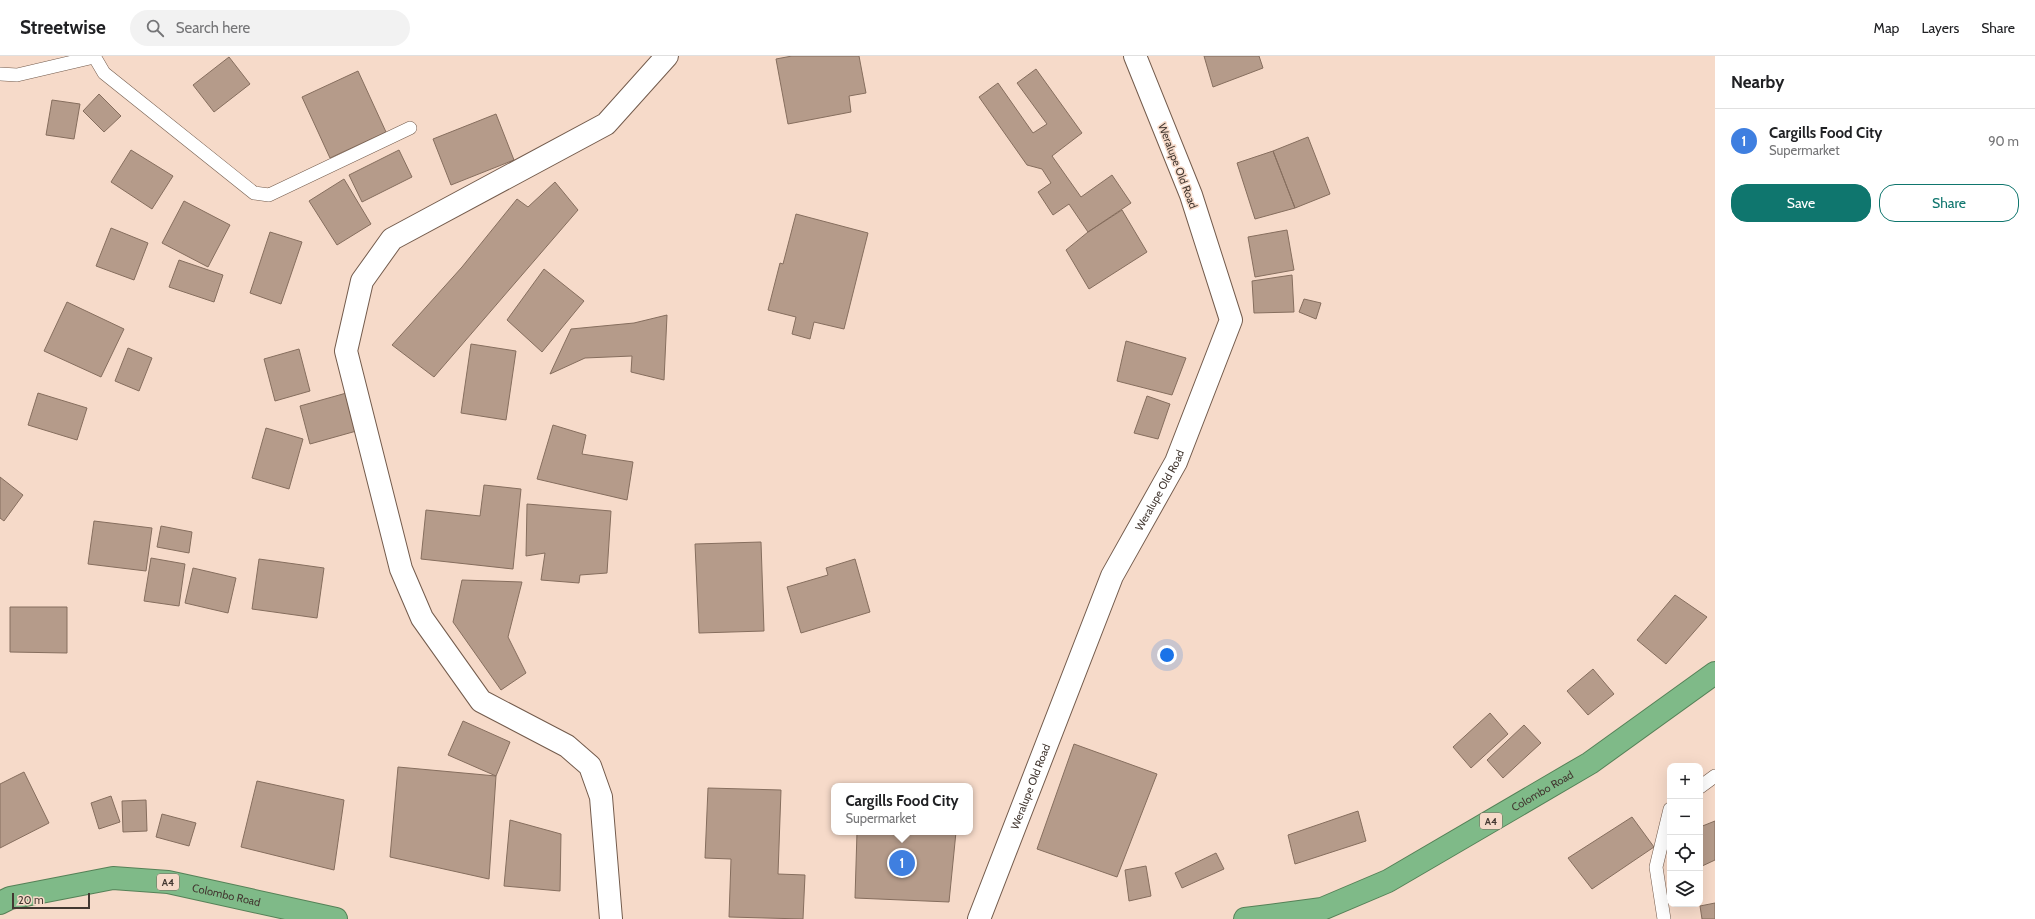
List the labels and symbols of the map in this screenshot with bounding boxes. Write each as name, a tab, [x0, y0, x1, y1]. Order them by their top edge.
street label: Weralupe Old Road	[1155, 121, 1201, 211]
street label: Weralupe Old Road	[1132, 448, 1187, 533]
your location	[1157, 645, 1177, 665]
street label: Weralupe Old Road	[1007, 742, 1053, 831]
street label: Colombo Road	[1509, 767, 1576, 814]
road number: A4	[1480, 813, 1502, 829]
pin: 1	[889, 848, 915, 878]
road number: A4	[157, 874, 179, 890]
street label: Colombo Road	[191, 881, 262, 909]
scale bar	[12, 891, 90, 910]

